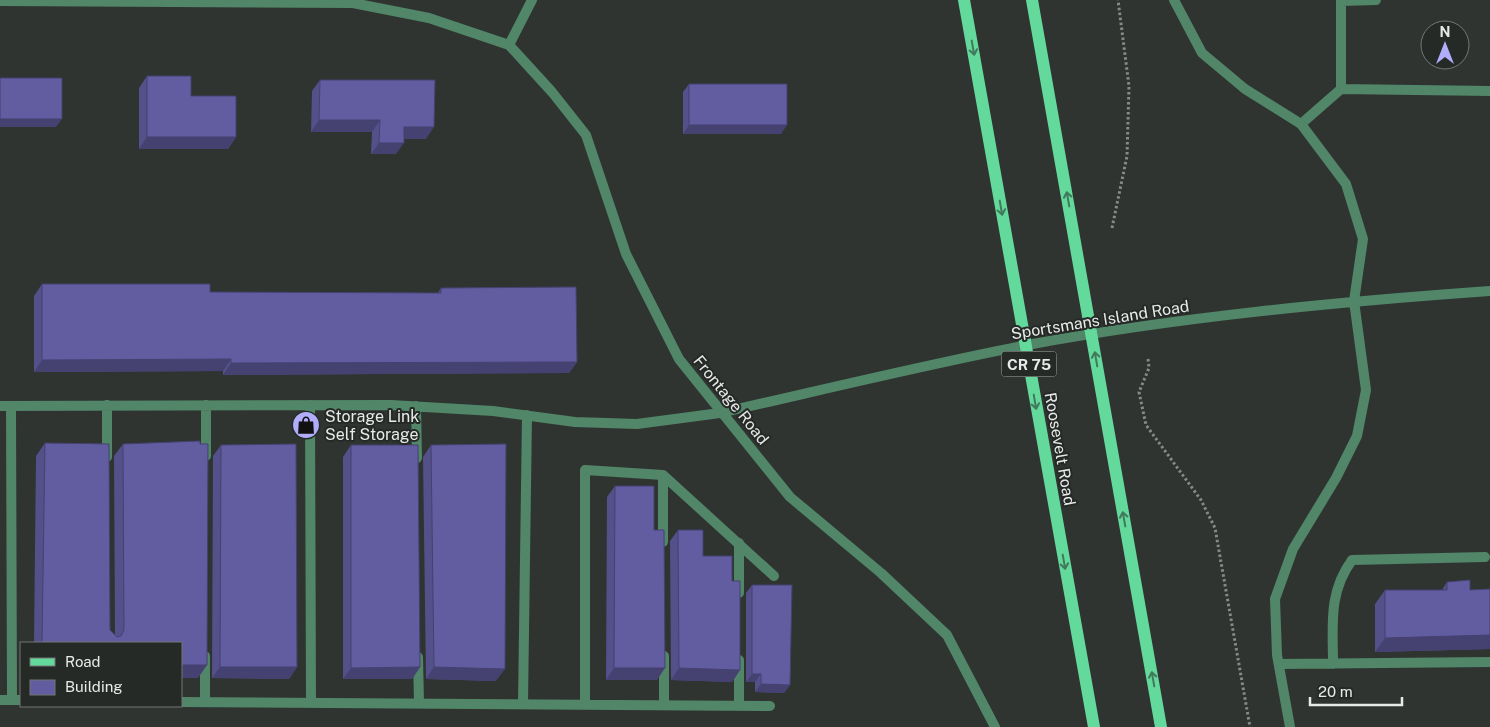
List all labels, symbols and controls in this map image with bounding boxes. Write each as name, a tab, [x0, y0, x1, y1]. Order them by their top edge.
north arrow	[1420, 20, 1470, 70]
text: N	[1440, 24, 1450, 40]
one-way arrow	[968, 40, 978, 56]
one-way arrow	[1062, 191, 1072, 207]
one-way arrow	[997, 200, 1006, 216]
street label: Sportsmans Island Road	[1010, 297, 1190, 343]
one-way arrow	[1091, 351, 1100, 367]
street label: Frontage Road	[689, 352, 773, 448]
road number: CR 75	[1002, 352, 1056, 376]
street label: Roosevelt Road	[1041, 391, 1079, 507]
one-way arrow	[1031, 394, 1041, 410]
place label: Storage Link Self Storage	[325, 407, 419, 444]
shop icon: Storage Link Self Storage	[291, 410, 321, 440]
one-way arrow	[1119, 511, 1129, 527]
one-way arrow	[1060, 554, 1070, 570]
legend	[20, 642, 182, 707]
text: Road	[65, 653, 101, 670]
one-way arrow	[1147, 671, 1157, 687]
scale bar	[1310, 674, 1402, 706]
text: Building	[65, 678, 123, 695]
text: 20 m	[1318, 683, 1353, 700]

